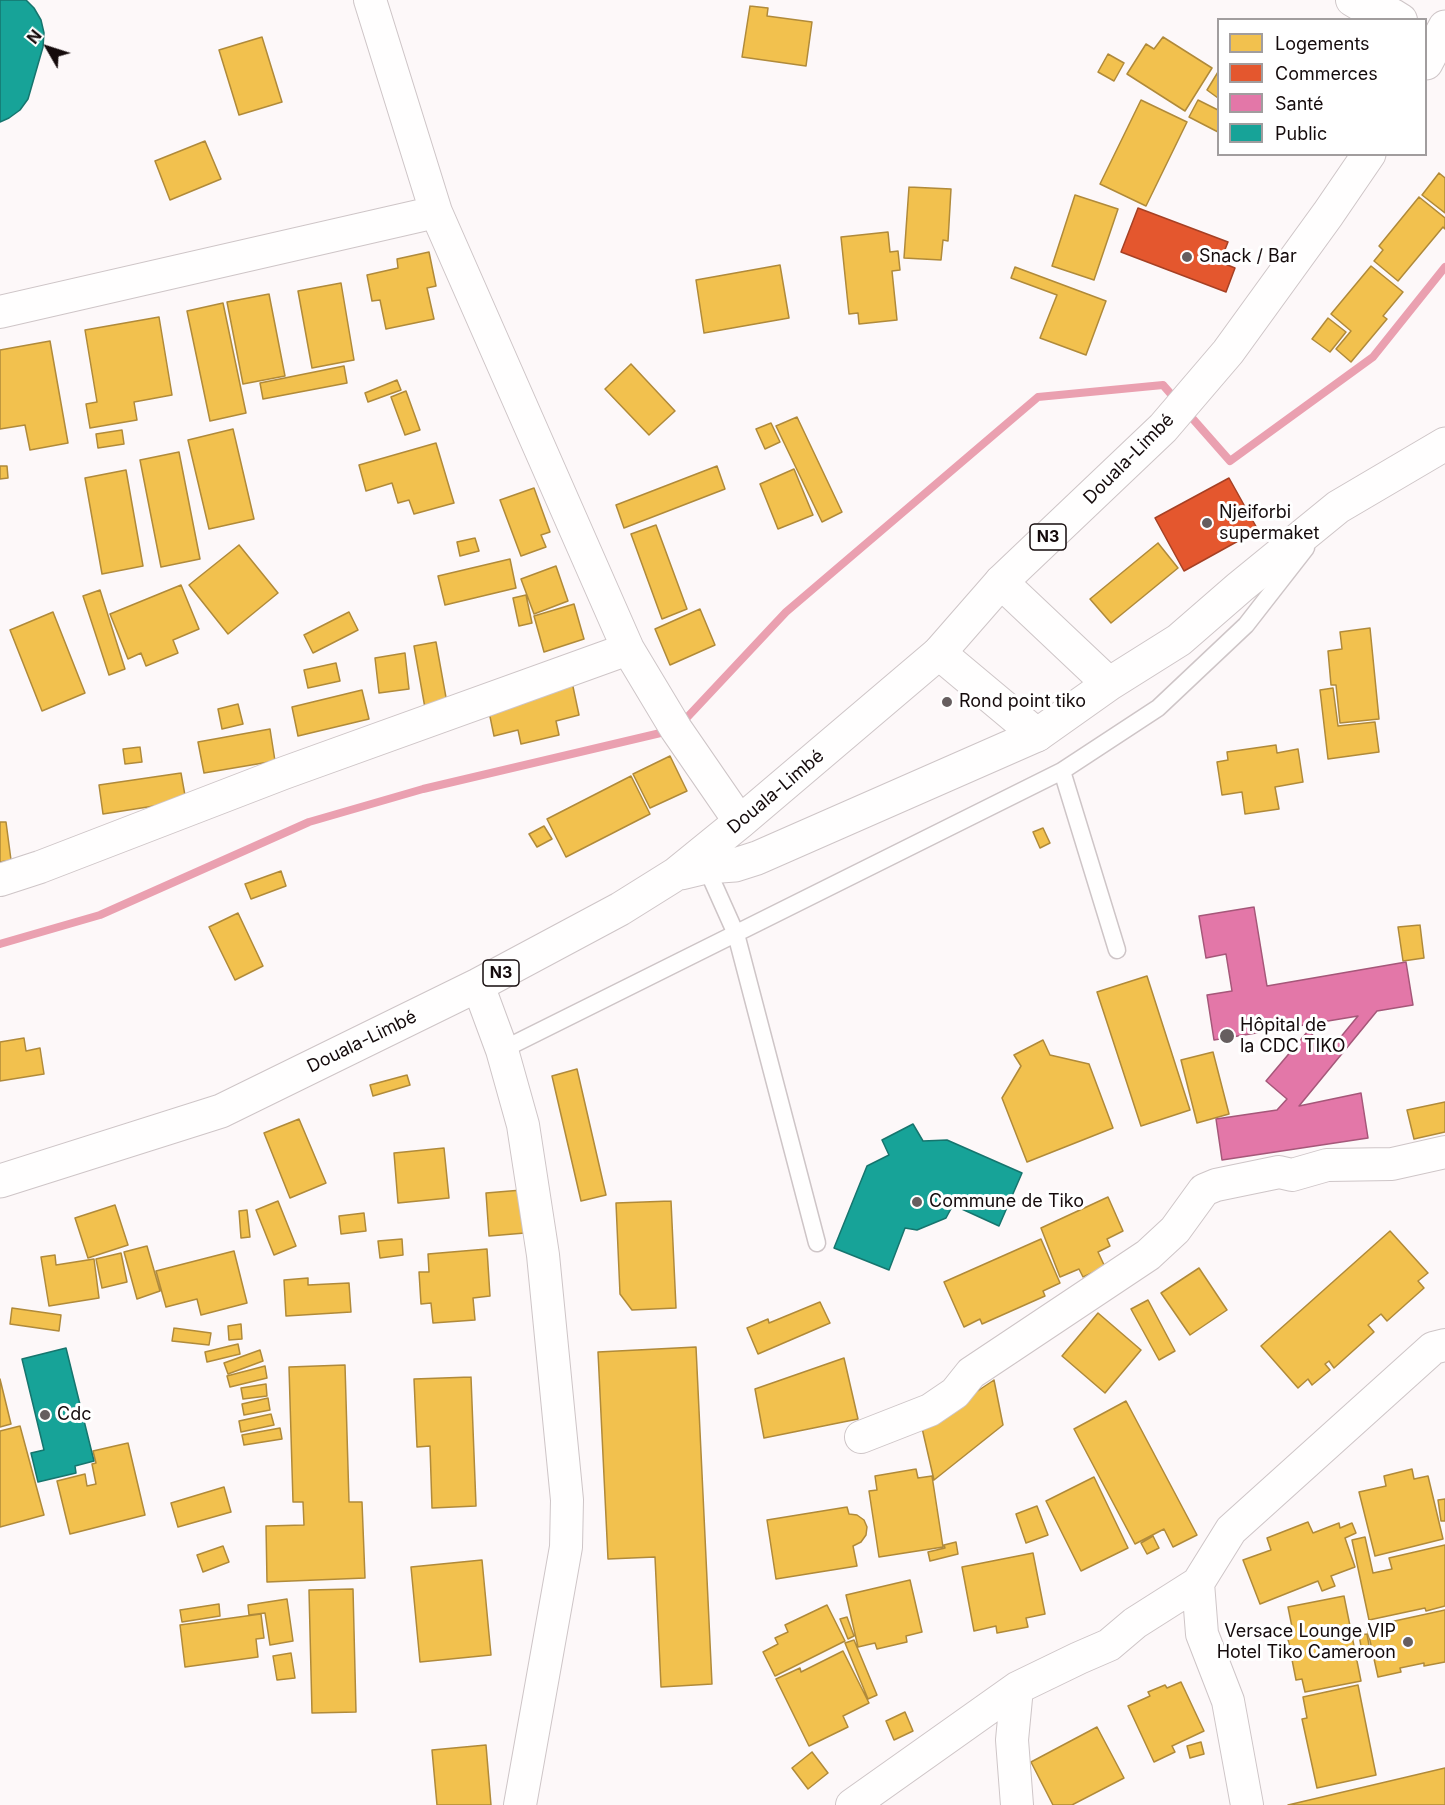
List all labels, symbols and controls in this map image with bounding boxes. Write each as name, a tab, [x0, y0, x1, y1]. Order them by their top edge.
north arrow	[18, 18, 78, 78]
legend	[1217, 18, 1427, 156]
text: N	[22, 26, 46, 48]
text: Logements	[1275, 33, 1370, 54]
text: Commerces	[1275, 63, 1378, 84]
text: Santé	[1275, 93, 1324, 114]
text: Public	[1275, 123, 1327, 144]
place label: Snack / Bar	[1199, 246, 1297, 268]
marker: Snack / Bar	[1180, 250, 1194, 264]
street label: Douala-Limbé	[1079, 409, 1179, 509]
place label: Njeiforbi supermaket	[1219, 502, 1319, 544]
marker: Njeiforbi supermaket	[1200, 516, 1214, 530]
road number: N3	[1030, 524, 1066, 550]
place label: Rond point tiko	[959, 691, 1086, 713]
marker: Rond point tiko	[940, 695, 954, 709]
street label: Douala-Limbé	[723, 745, 829, 839]
road number: N3	[483, 960, 519, 986]
street label: Douala-Limbé	[304, 1006, 420, 1078]
place label: Hôpital de la CDC TIKO	[1240, 1015, 1346, 1058]
marker: Hôpital de la CDC TIKO	[1218, 1027, 1236, 1045]
place label: Commune de Tiko	[929, 1191, 1084, 1213]
marker: Commune de Tiko	[910, 1195, 924, 1209]
place label: Cdc	[57, 1404, 91, 1426]
marker: Cdc	[38, 1408, 52, 1422]
place label: Versace Lounge VIP Hotel Tiko Cameroon	[1217, 1621, 1396, 1664]
marker: Versace Lounge VIP Hotel Tiko Cameroon	[1401, 1635, 1415, 1649]

